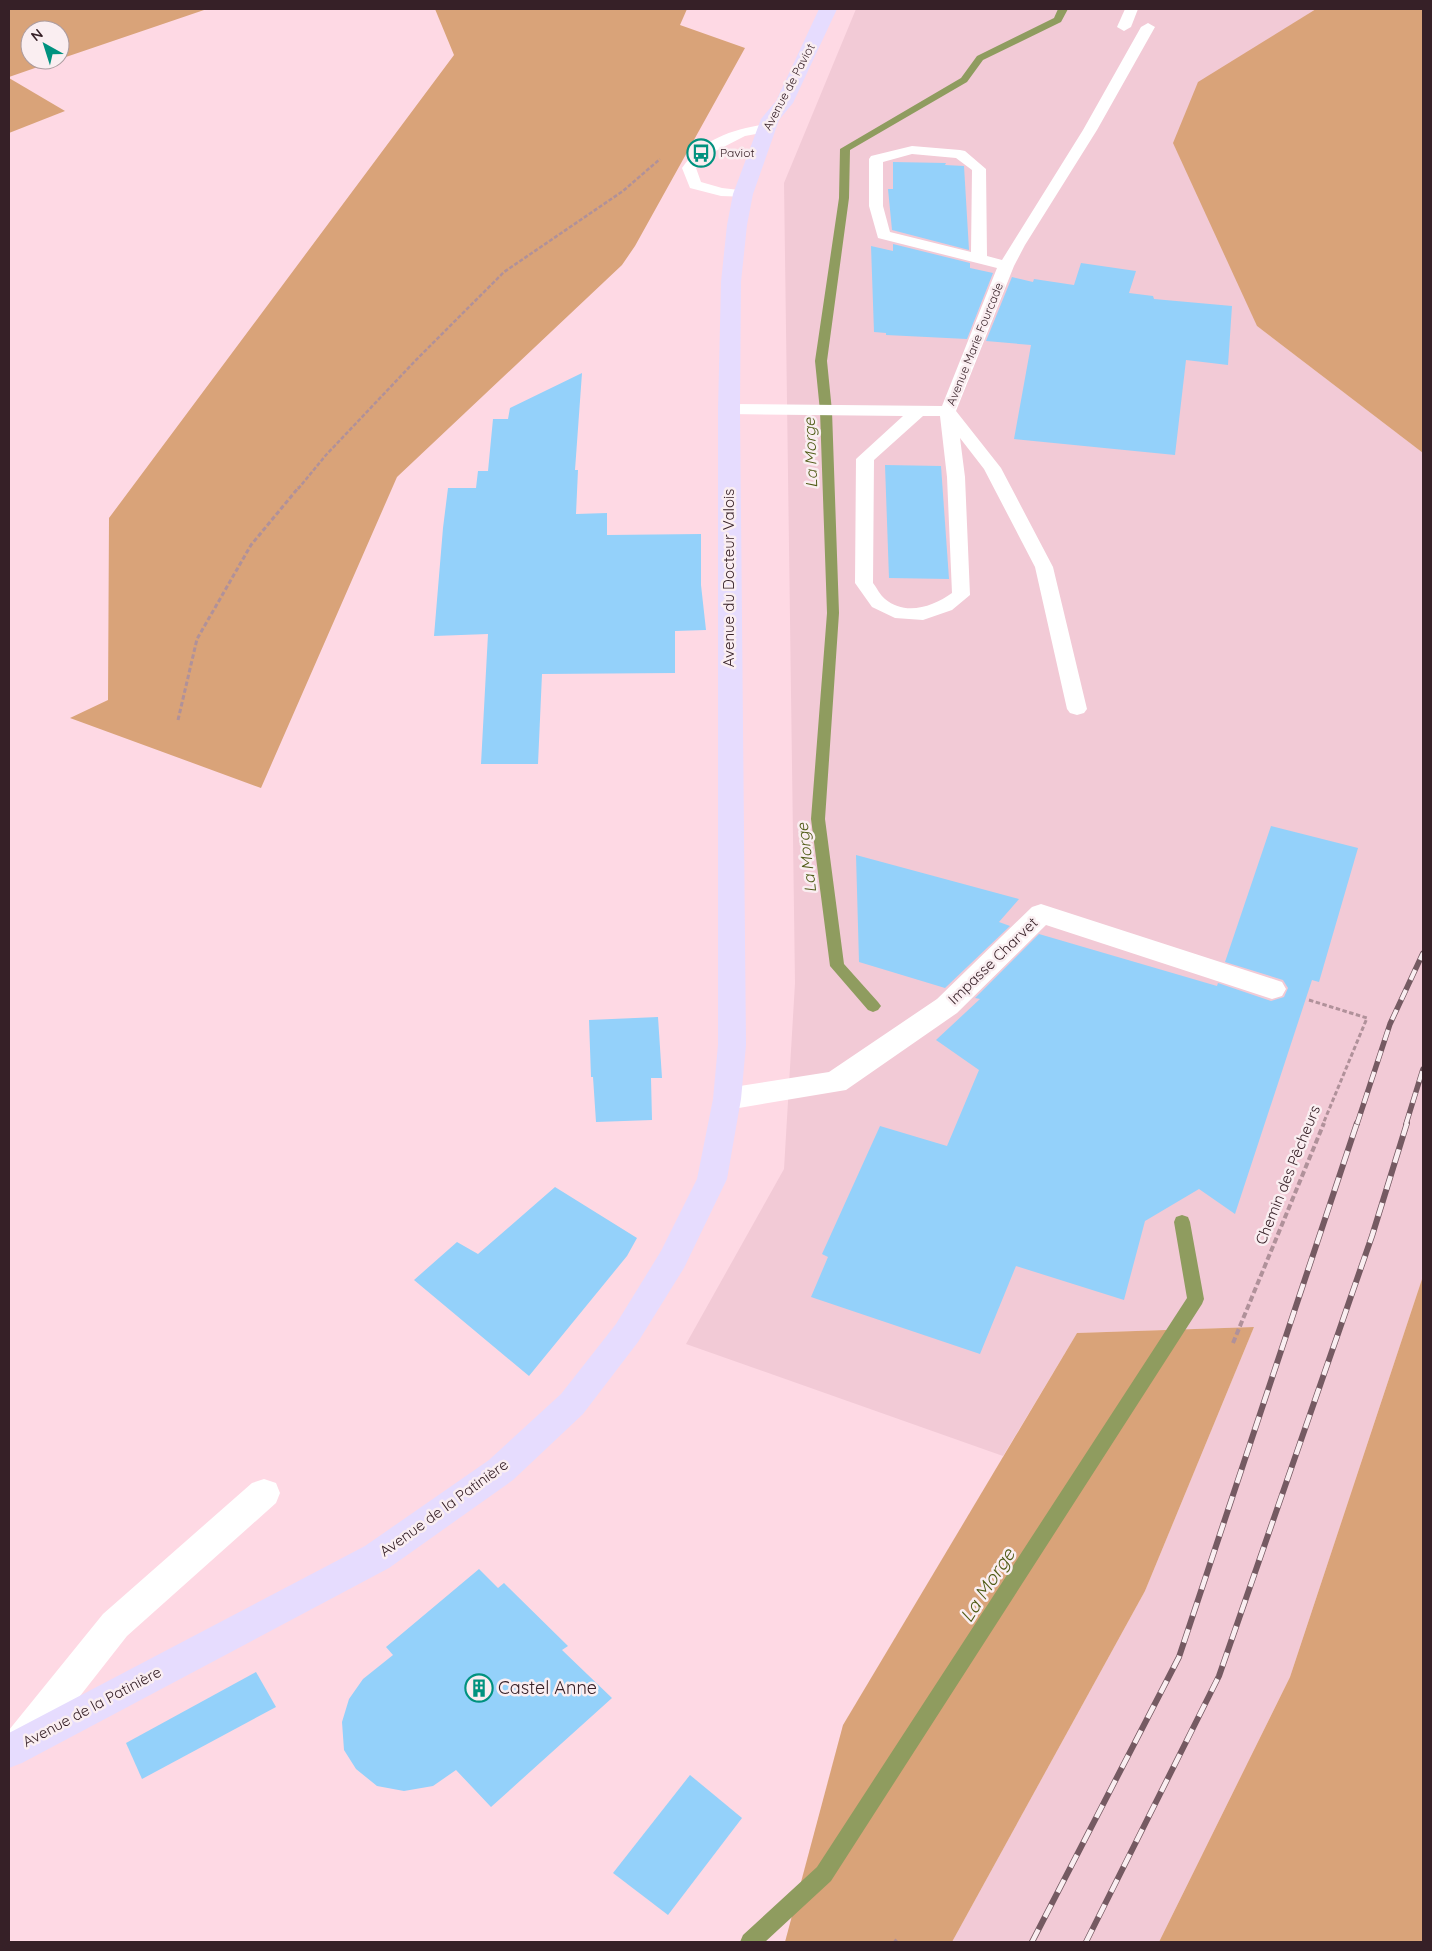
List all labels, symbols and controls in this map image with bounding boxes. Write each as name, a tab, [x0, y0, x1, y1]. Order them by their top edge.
north arrow	[20, 20, 70, 70]
text: N	[27, 25, 46, 45]
street label: Avenue de Paviot	[759, 41, 818, 133]
bus stop icon: Paviot	[686, 138, 716, 168]
place label: Paviot	[720, 145, 754, 160]
street label: Avenue Marie Fourcade	[943, 280, 1006, 408]
water label: La Morge	[799, 417, 821, 488]
street label: Avenue du Docteur Valois	[719, 489, 738, 667]
water label: La Morge	[792, 821, 820, 894]
street label: Impasse Charvet	[944, 913, 1042, 1008]
street label: Chemin des Pêcheurs	[1251, 1102, 1324, 1247]
street label: Avenue de la Patinière	[376, 1455, 512, 1561]
water label: La Morge	[954, 1543, 1020, 1626]
street label: Avenue de la Patinière	[19, 1662, 164, 1751]
building icon: Castel Anne	[464, 1673, 494, 1703]
place label: Castel Anne	[498, 1676, 597, 1699]

